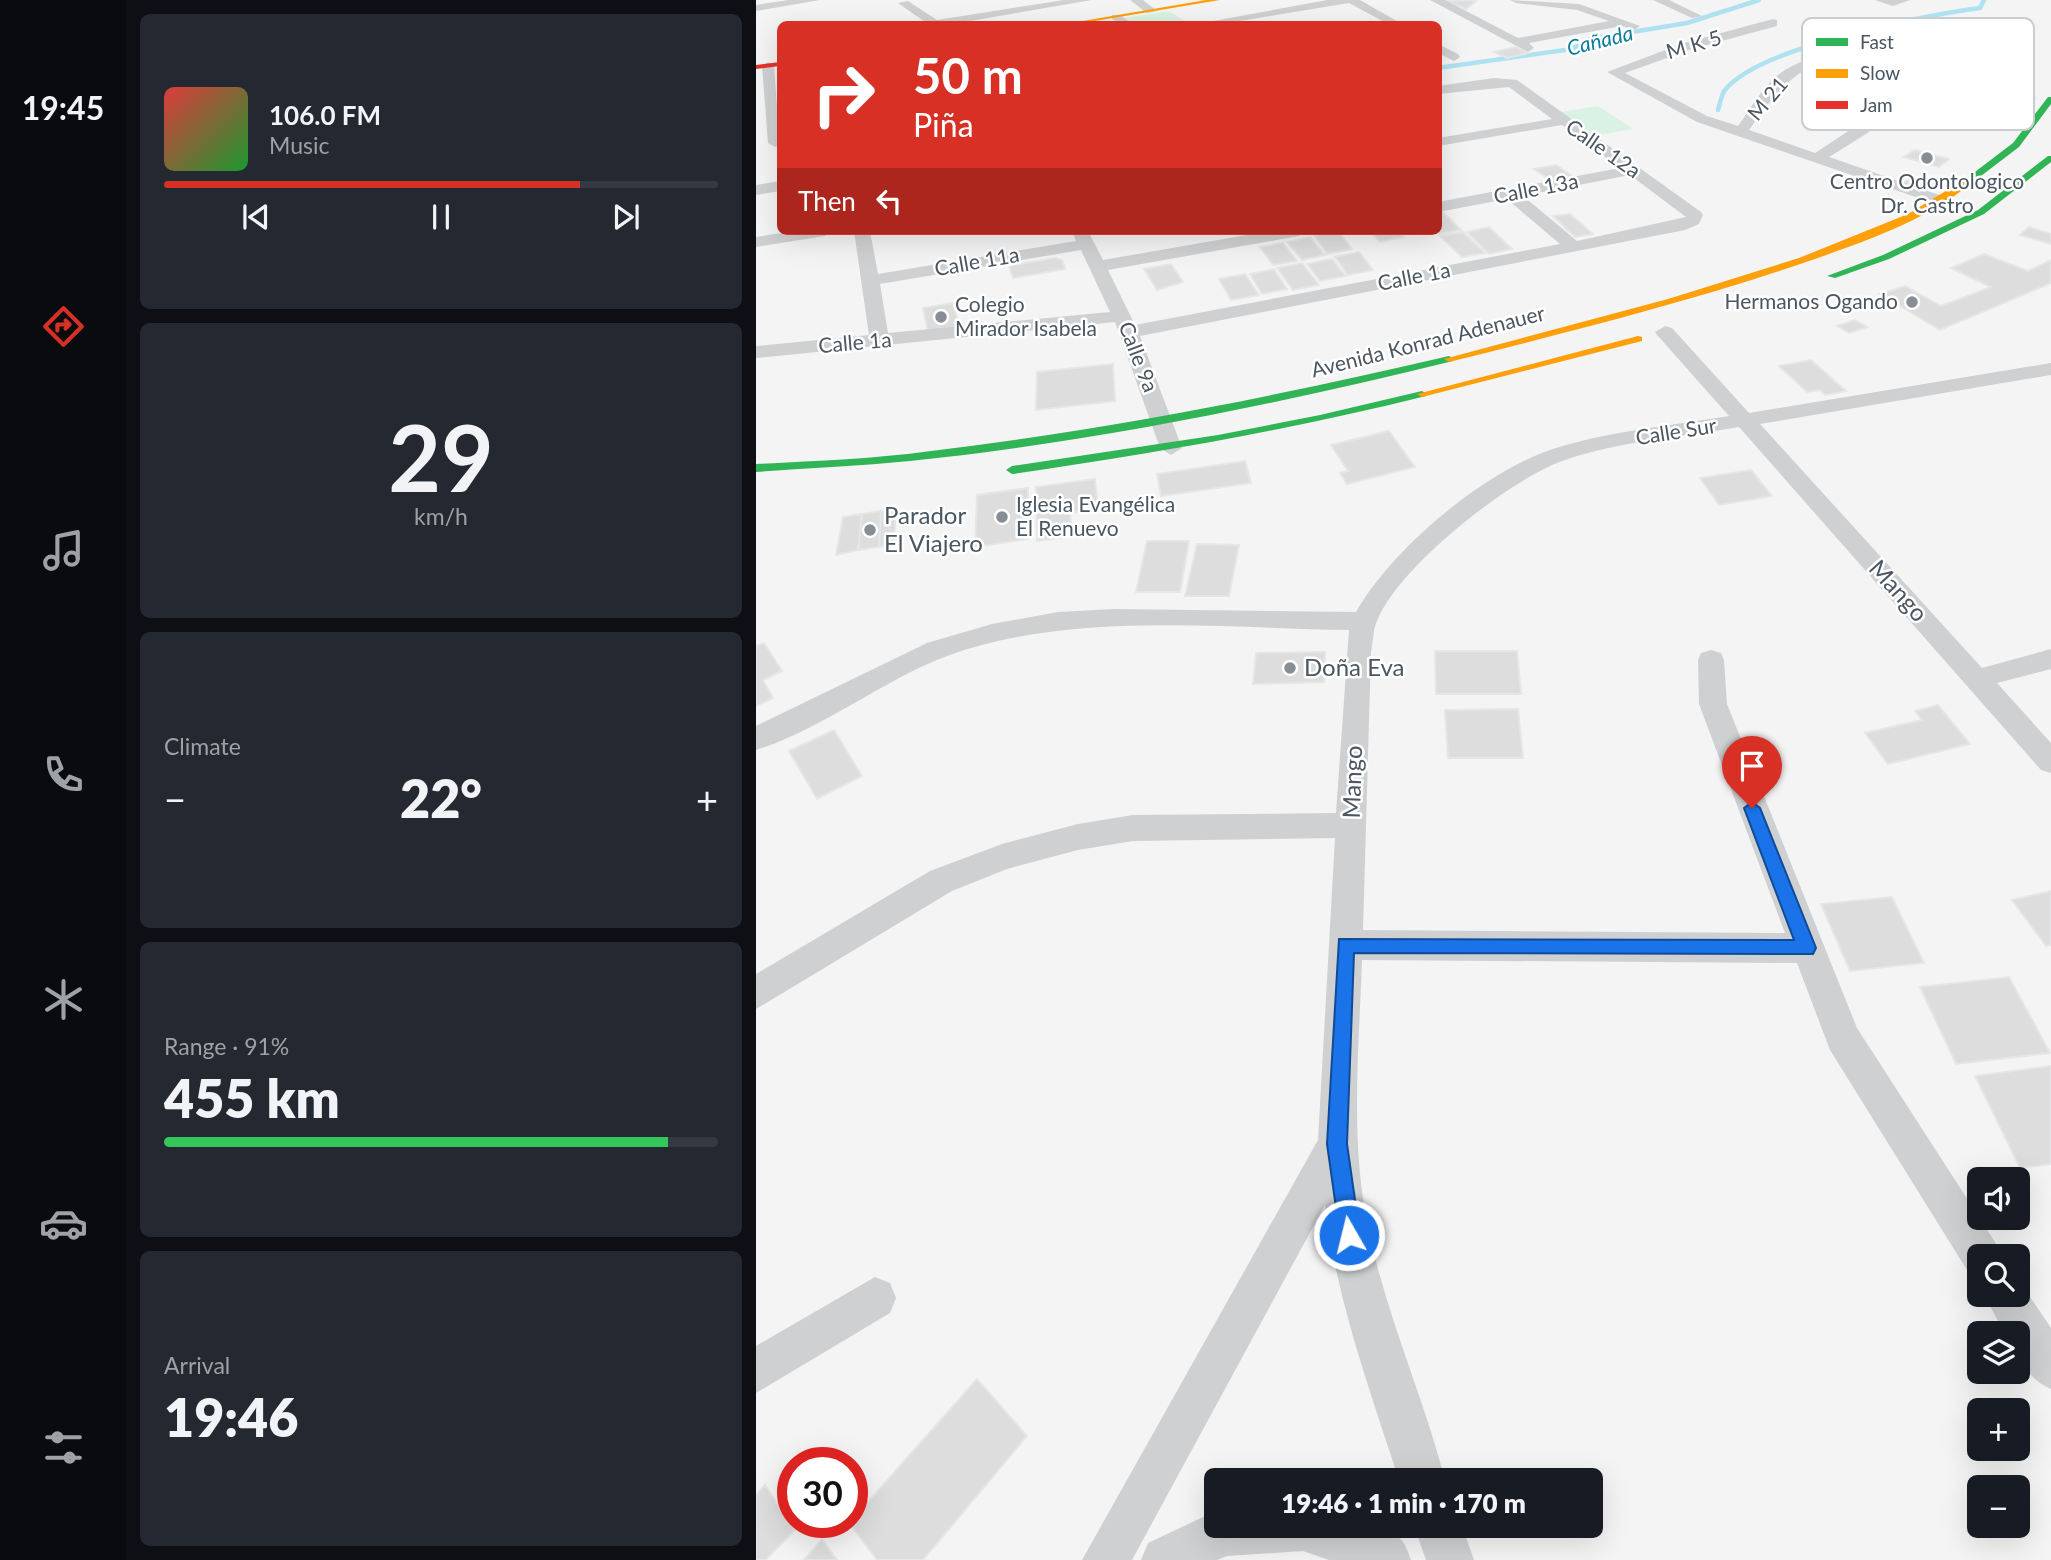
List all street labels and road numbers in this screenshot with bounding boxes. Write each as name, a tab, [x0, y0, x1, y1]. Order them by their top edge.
street label: M K 5	[1663, 24, 1724, 63]
street label: M 21	[1741, 71, 1792, 125]
street label: Calle 12a	[1562, 113, 1646, 183]
street label: Calle 13a	[1491, 167, 1580, 208]
street label: Calle 11a	[932, 241, 1021, 280]
street label: Calle 1a	[1375, 256, 1452, 295]
street label: Avenida Konrad Adenauer	[1308, 299, 1547, 382]
street label: Calle 9a	[1115, 318, 1164, 395]
street label: Calle 1a	[817, 326, 893, 357]
street label: Calle Sur	[1634, 412, 1718, 449]
street label: Mango	[1864, 553, 1934, 627]
street label: Mango	[1336, 745, 1367, 819]

